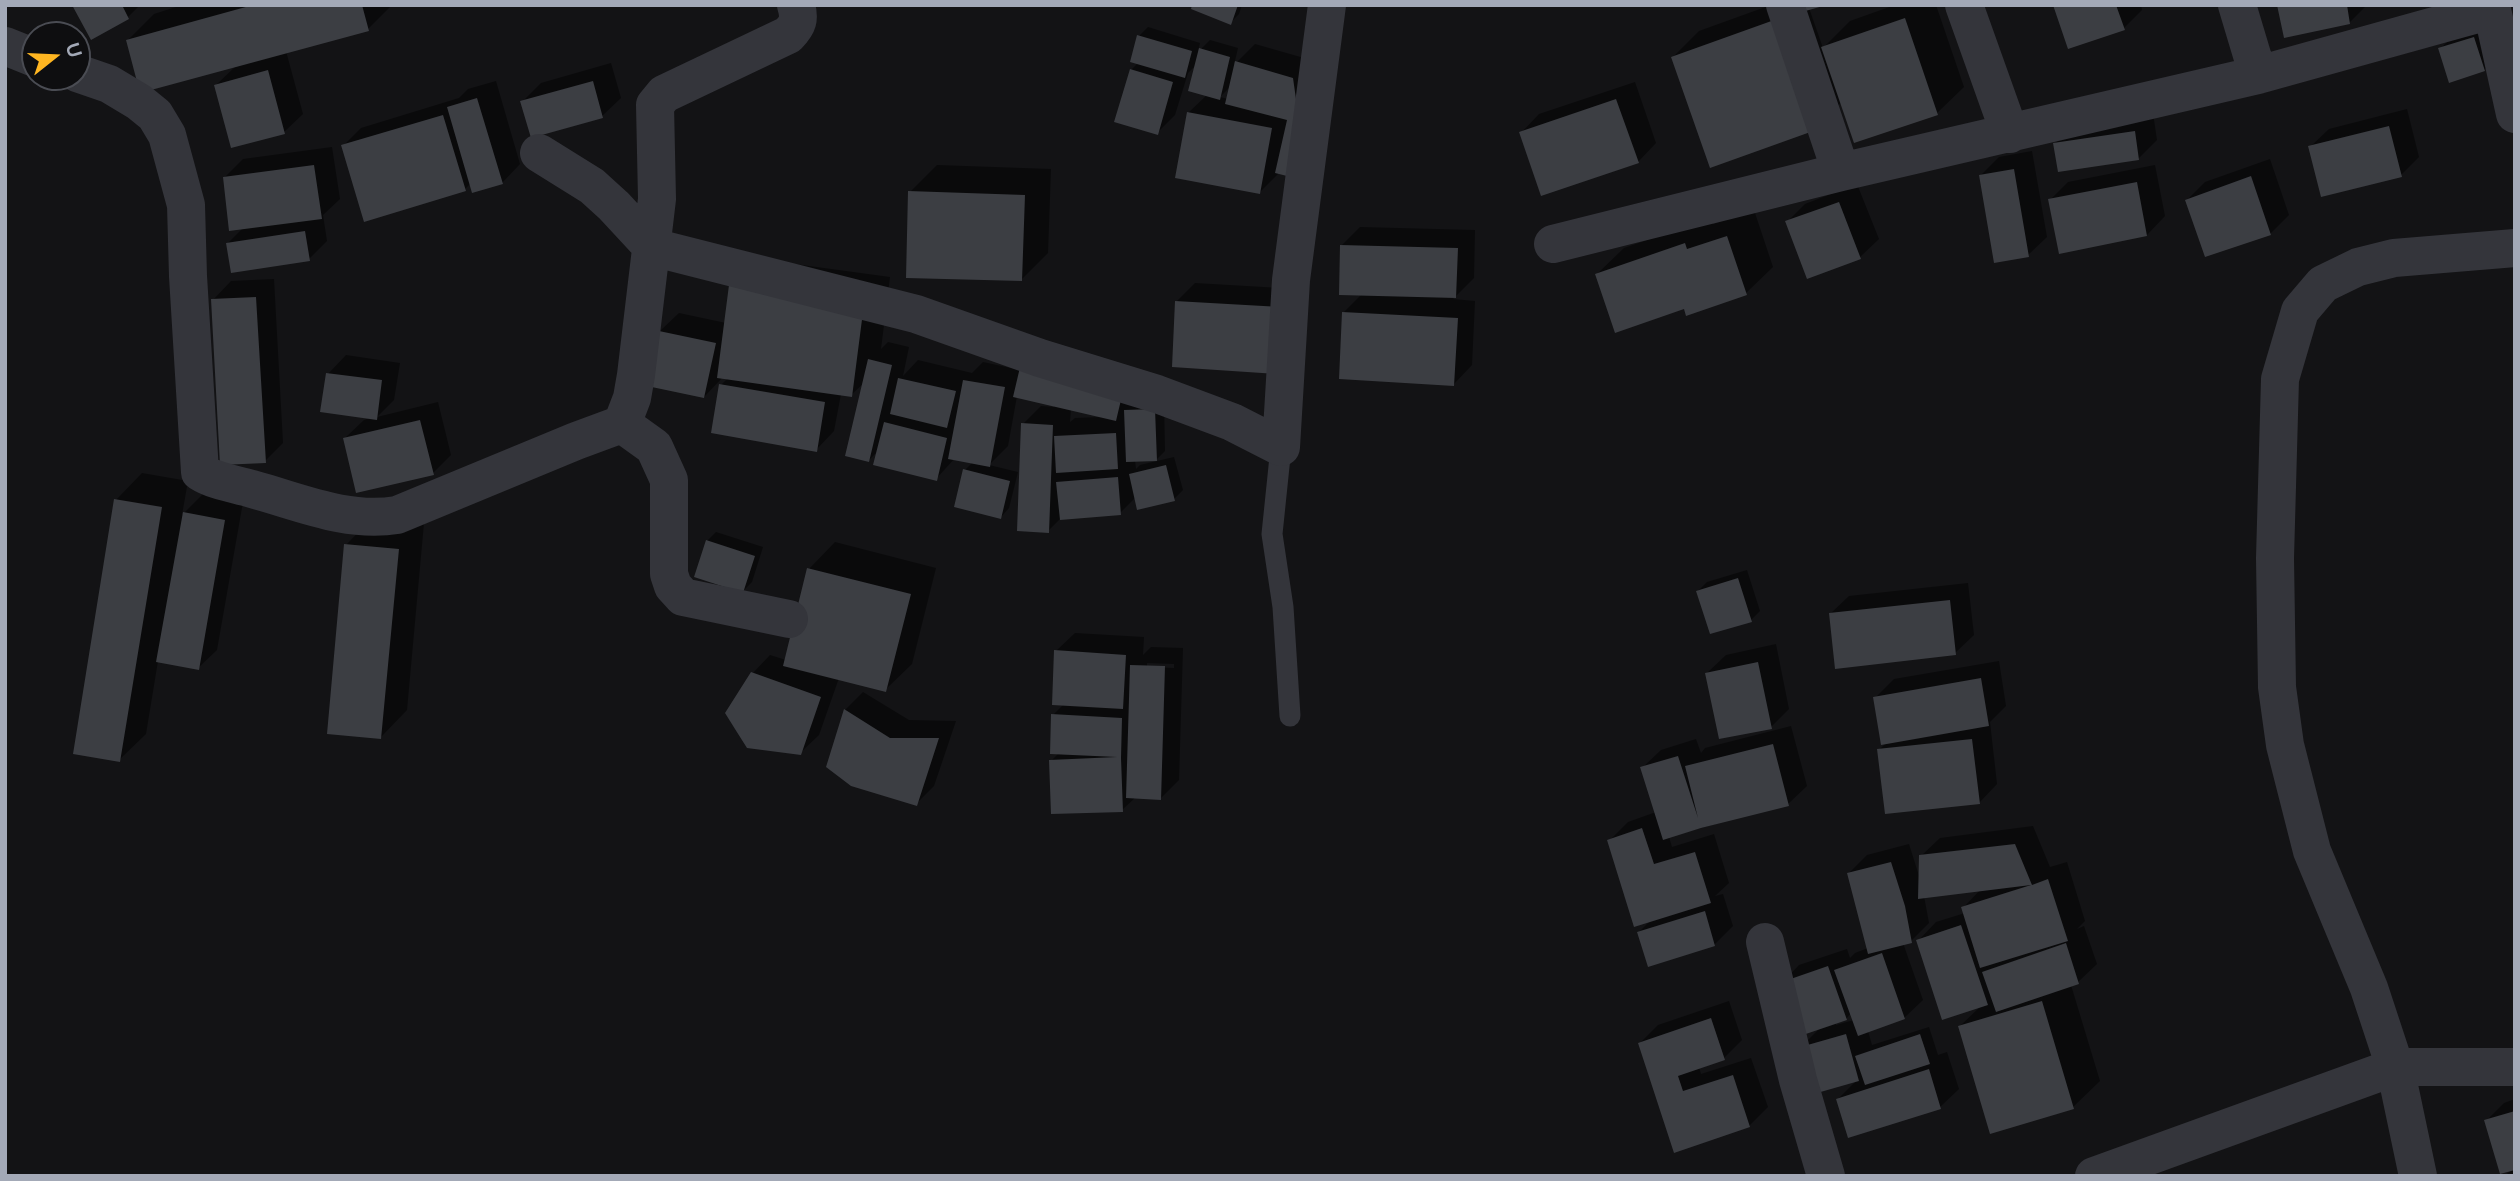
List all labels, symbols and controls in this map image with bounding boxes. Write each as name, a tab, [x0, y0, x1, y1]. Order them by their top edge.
north arrow	[21, 21, 91, 91]
text: U	[61, 40, 87, 60]

